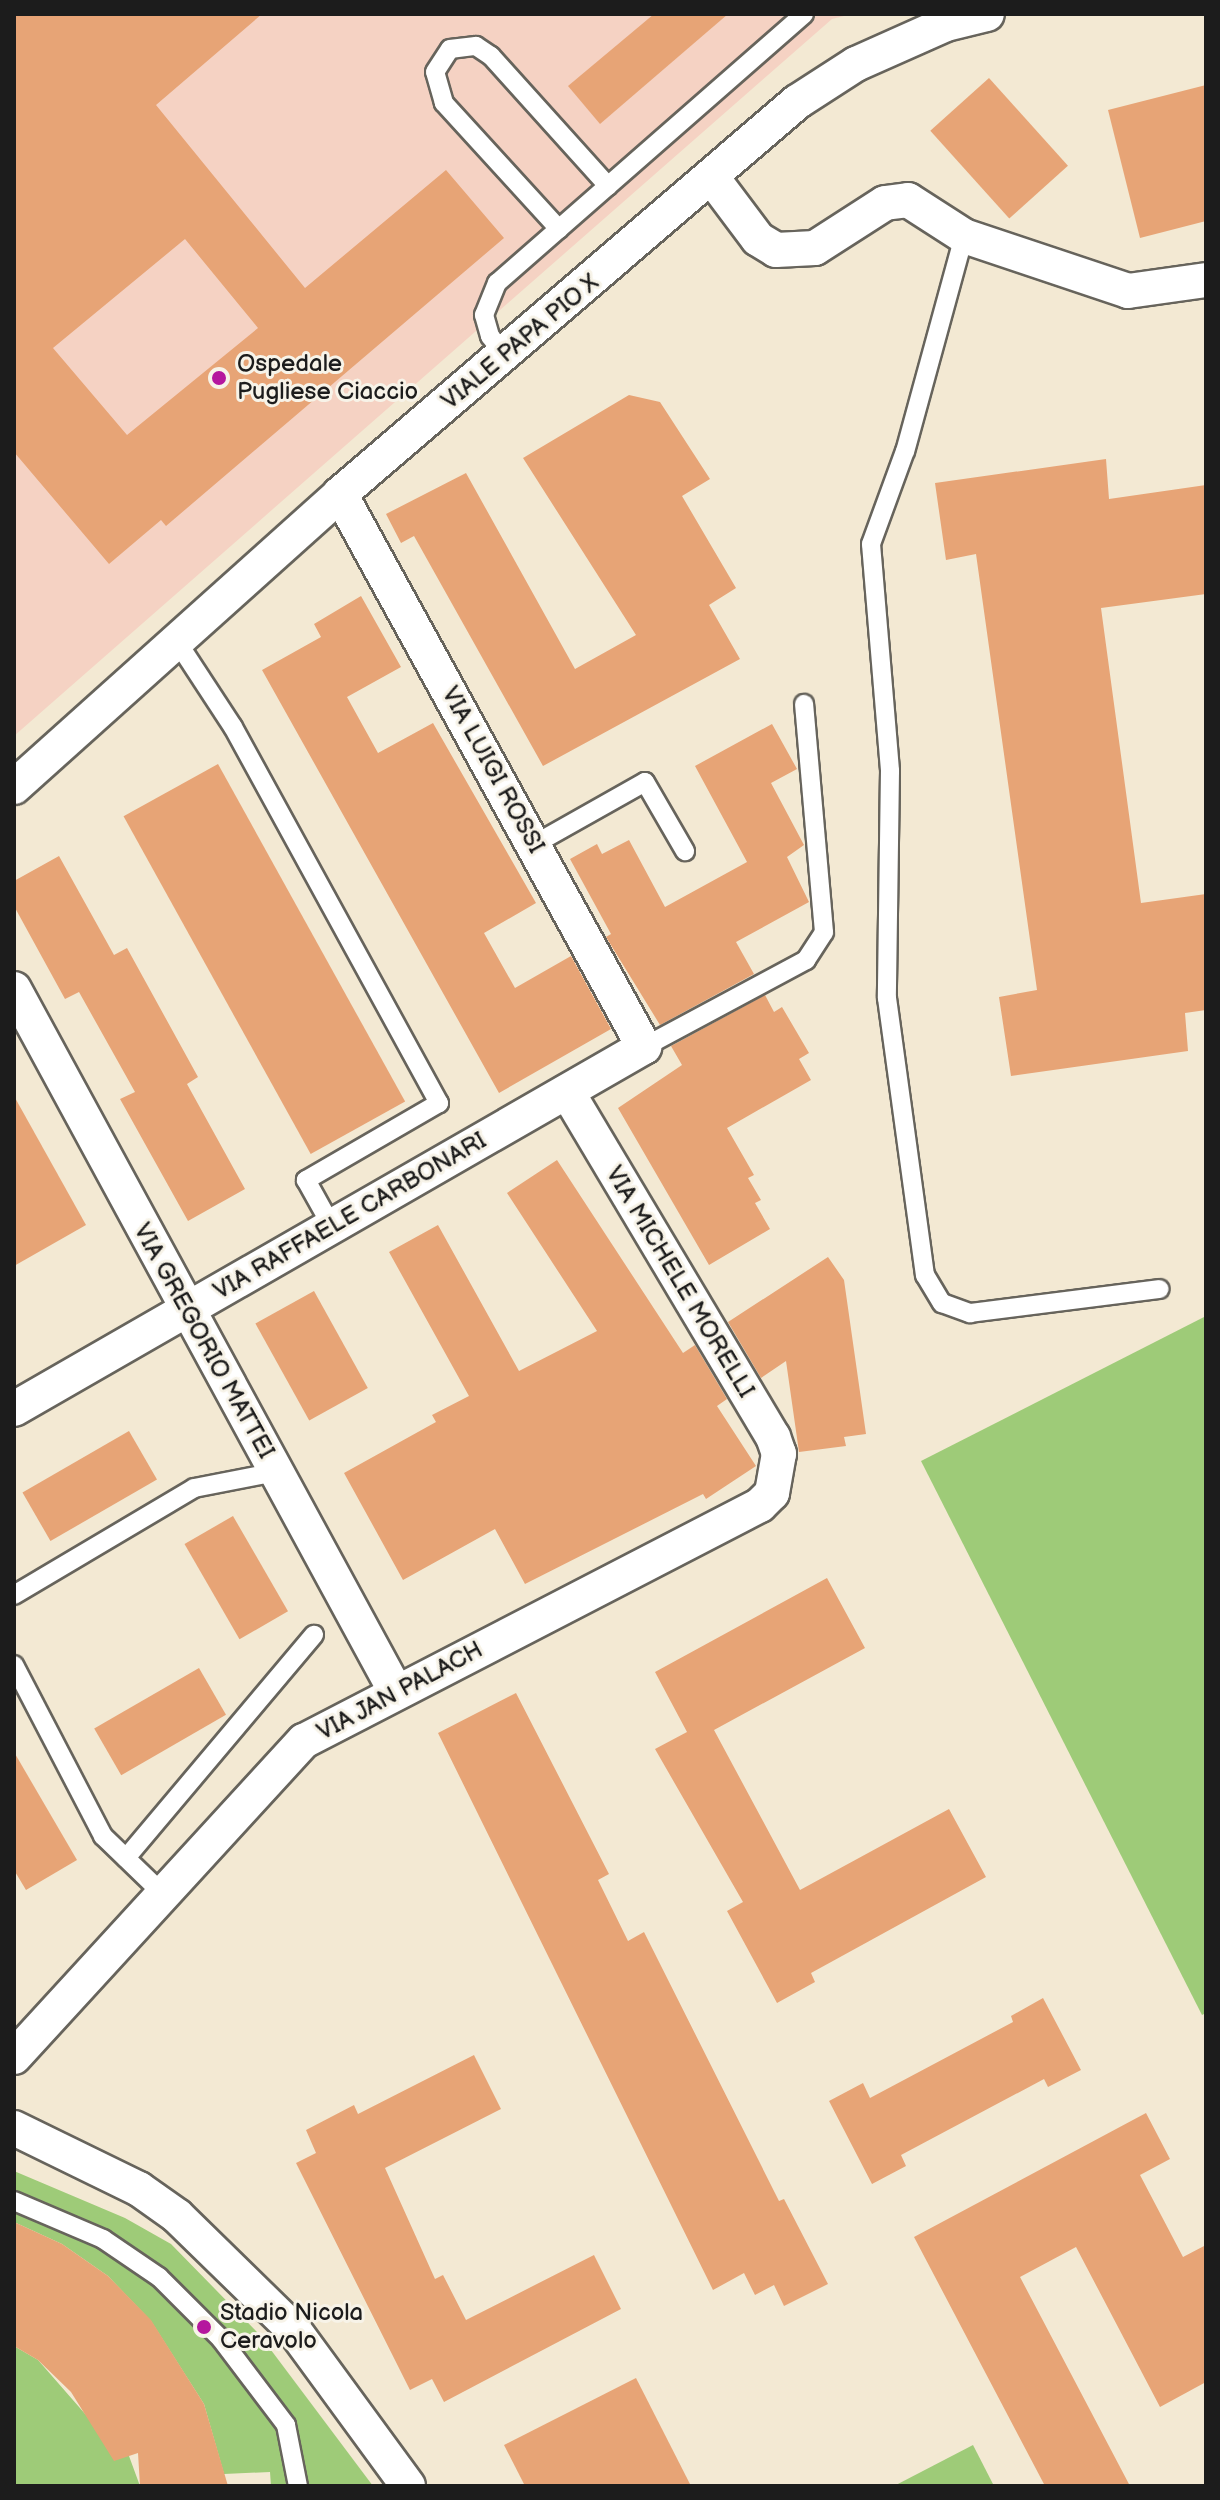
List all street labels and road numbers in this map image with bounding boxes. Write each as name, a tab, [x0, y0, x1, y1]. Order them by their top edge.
street label: VIALE PAPA PIO X	[435, 268, 605, 416]
street label: VIA LUIGI ROSSI	[435, 682, 551, 858]
street label: VIA RAFFAELE CARBONARI	[209, 1126, 491, 1306]
street label: VIA MICHELE MORELLI	[599, 1161, 761, 1403]
street label: VIA GREGORIO MATTEI	[127, 1218, 281, 1464]
street label: VIA JAN PALACH	[312, 1635, 488, 1747]

